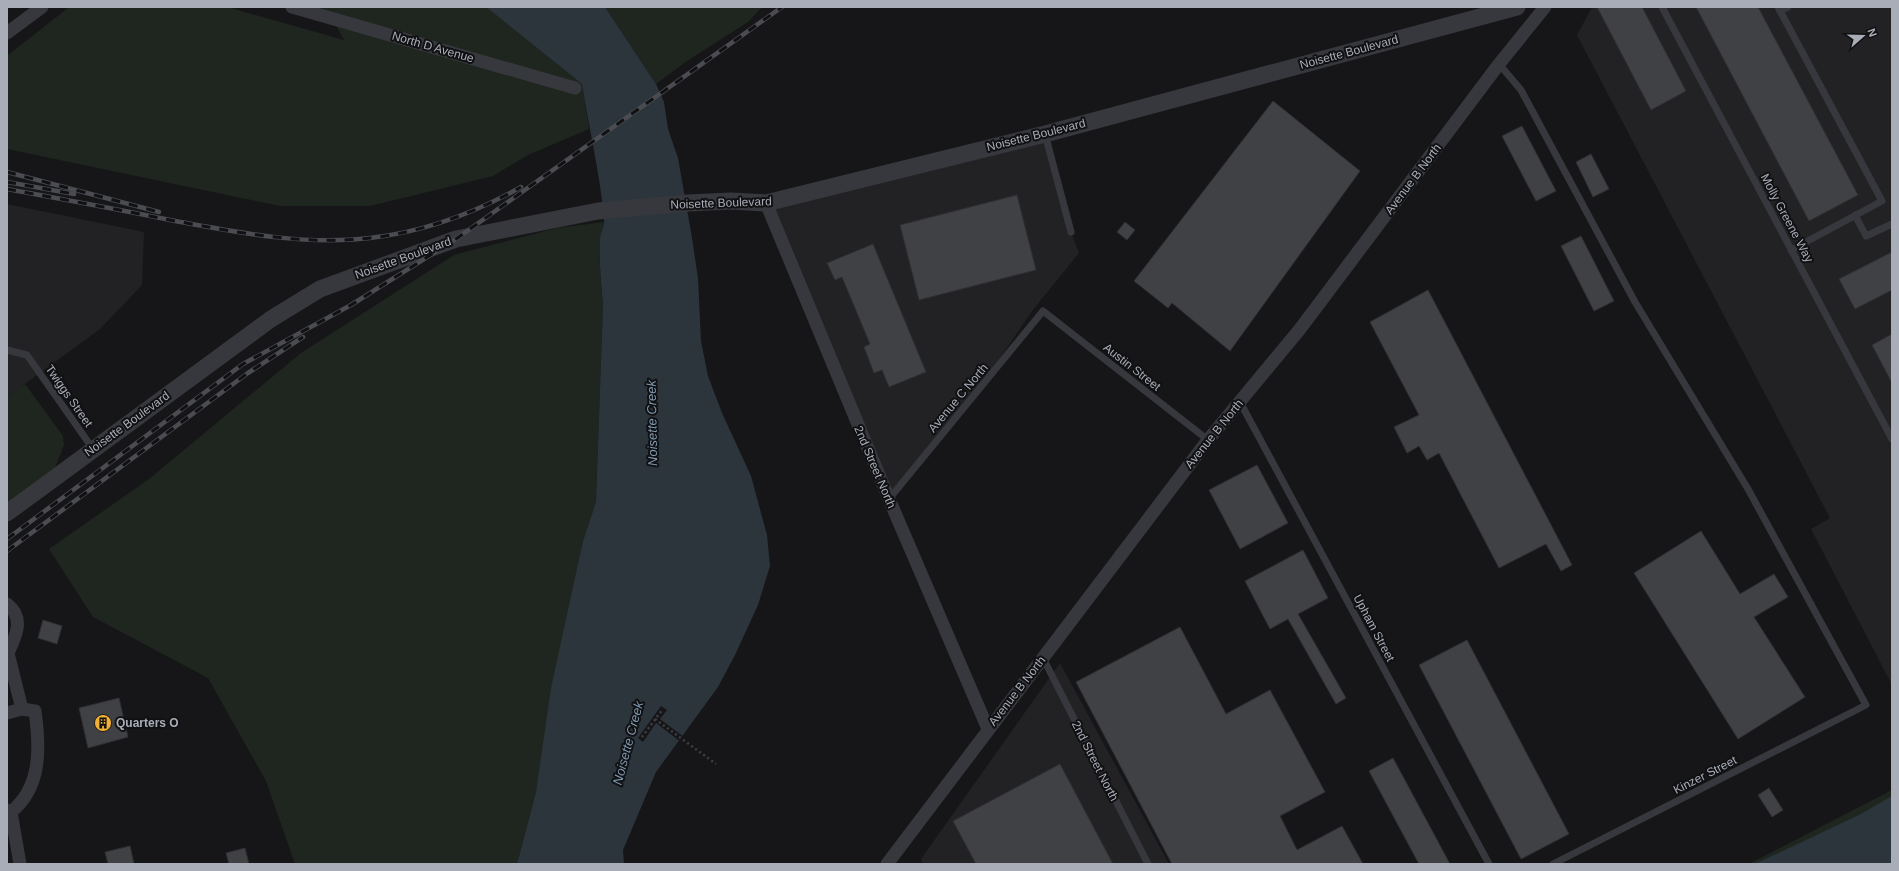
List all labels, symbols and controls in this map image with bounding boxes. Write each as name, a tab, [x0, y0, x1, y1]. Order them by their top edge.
north arrow	[1843, 16, 1883, 56]
text: N	[1865, 27, 1879, 38]
street label: North D Avenue	[390, 29, 476, 65]
street label: Noisette Boulevard	[1298, 32, 1400, 72]
street label: Noisette Boulevard	[985, 116, 1087, 154]
street label: Avenue B North	[1382, 141, 1444, 217]
street label: Molly Greene Way	[1758, 171, 1816, 265]
street label: Noisette Boulevard	[670, 194, 772, 212]
street label: Noisette Boulevard	[353, 234, 453, 282]
street label: Austin Street	[1101, 340, 1164, 394]
street label: Avenue C North	[925, 361, 991, 435]
street label: Twiggs Street	[42, 362, 96, 430]
water label: Noisette Creek	[644, 378, 660, 466]
street label: Noisette Boulevard	[82, 389, 172, 459]
street label: Avenue B North	[1182, 397, 1246, 471]
street label: 2nd Street North	[851, 424, 899, 510]
street label: Upham Street	[1350, 592, 1398, 665]
street label: Avenue B North	[985, 653, 1049, 729]
water label: Noisette Creek	[610, 698, 647, 786]
building icon: Quarters O	[93, 713, 113, 733]
place label: Quarters O	[116, 716, 179, 730]
street label: 2nd Street North	[1069, 719, 1121, 803]
street label: Kinzer Street	[1671, 753, 1740, 797]

